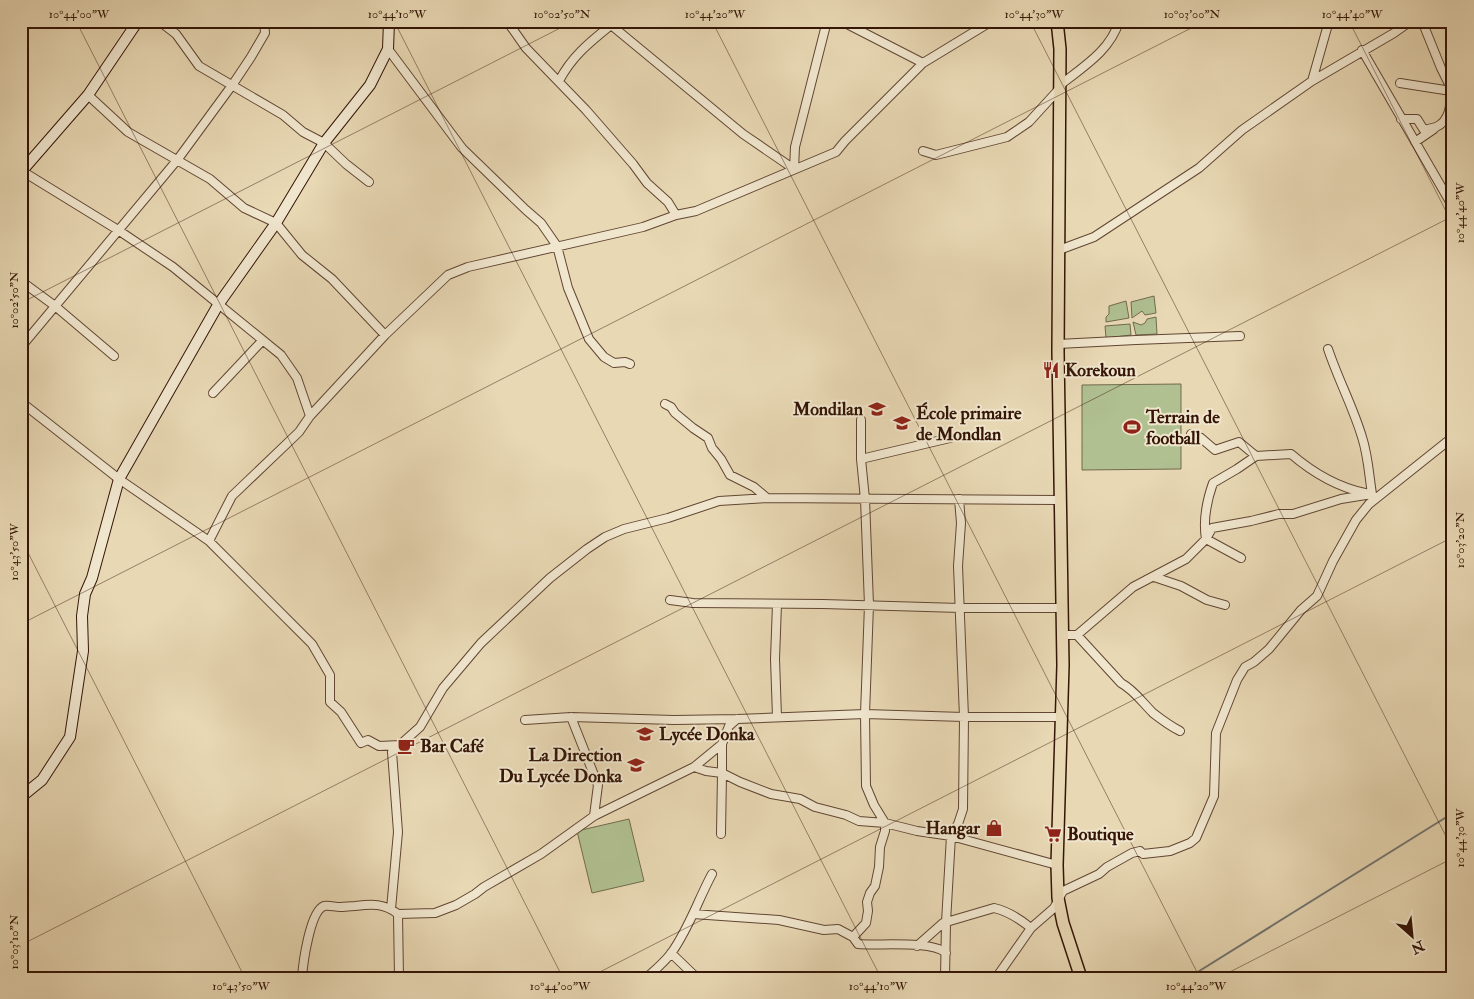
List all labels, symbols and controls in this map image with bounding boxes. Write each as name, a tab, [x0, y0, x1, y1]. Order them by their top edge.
text: 10°44'00"W	[49, 7, 110, 22]
text: 10°44'10"W	[368, 7, 427, 22]
text: 10°02'50"N	[533, 7, 591, 22]
text: 10°44'20"W	[685, 7, 746, 22]
text: 10°44'30"W	[1005, 7, 1064, 22]
text: 10°03'00"N	[1164, 7, 1221, 22]
text: 10°44'40"W	[1322, 7, 1383, 22]
text: 10°44'40"W	[1453, 182, 1468, 243]
text: 10°02'50"N	[7, 271, 22, 329]
place label: Korekoun	[1065, 359, 1136, 382]
restaurant icon: Korekoun	[1041, 360, 1061, 380]
place label: Mondilan	[792, 398, 864, 421]
school or university icon: Mondilan	[867, 399, 887, 419]
place label: École primaire de Mondlan	[916, 401, 1022, 446]
place label: Terrain de football	[1145, 406, 1220, 450]
school or university icon: École primaire de Mondlan	[892, 413, 912, 433]
sports icon: Terrain de football	[1122, 417, 1142, 437]
text: 10°03'20"N	[1453, 511, 1468, 568]
text: 10°43'50"W	[7, 522, 22, 581]
place label: Lycée Donka	[659, 723, 755, 746]
school or university icon: Lycée Donka	[635, 724, 655, 744]
place label: Bar Café	[420, 735, 484, 758]
cafe icon: Bar Café	[396, 736, 416, 756]
place label: La Direction Du Lycée Donka	[499, 744, 623, 788]
school or university icon: La Direction Du Lycée Donka	[626, 755, 646, 775]
text: 10°44'30"W	[1453, 808, 1468, 867]
place label: Hangar	[926, 817, 980, 840]
shop icon: Hangar	[984, 818, 1004, 838]
place label: Boutique	[1067, 823, 1134, 846]
supermarket icon: Boutique	[1043, 824, 1063, 844]
north arrow	[1386, 912, 1436, 962]
text: 10°03'10"N	[7, 914, 22, 969]
text: N	[1408, 936, 1428, 958]
text: 10°43'50"W	[212, 979, 271, 994]
text: 10°44'00"W	[530, 979, 591, 994]
text: 10°44'10"W	[849, 979, 908, 994]
text: 10°44'20"W	[1166, 979, 1227, 994]

